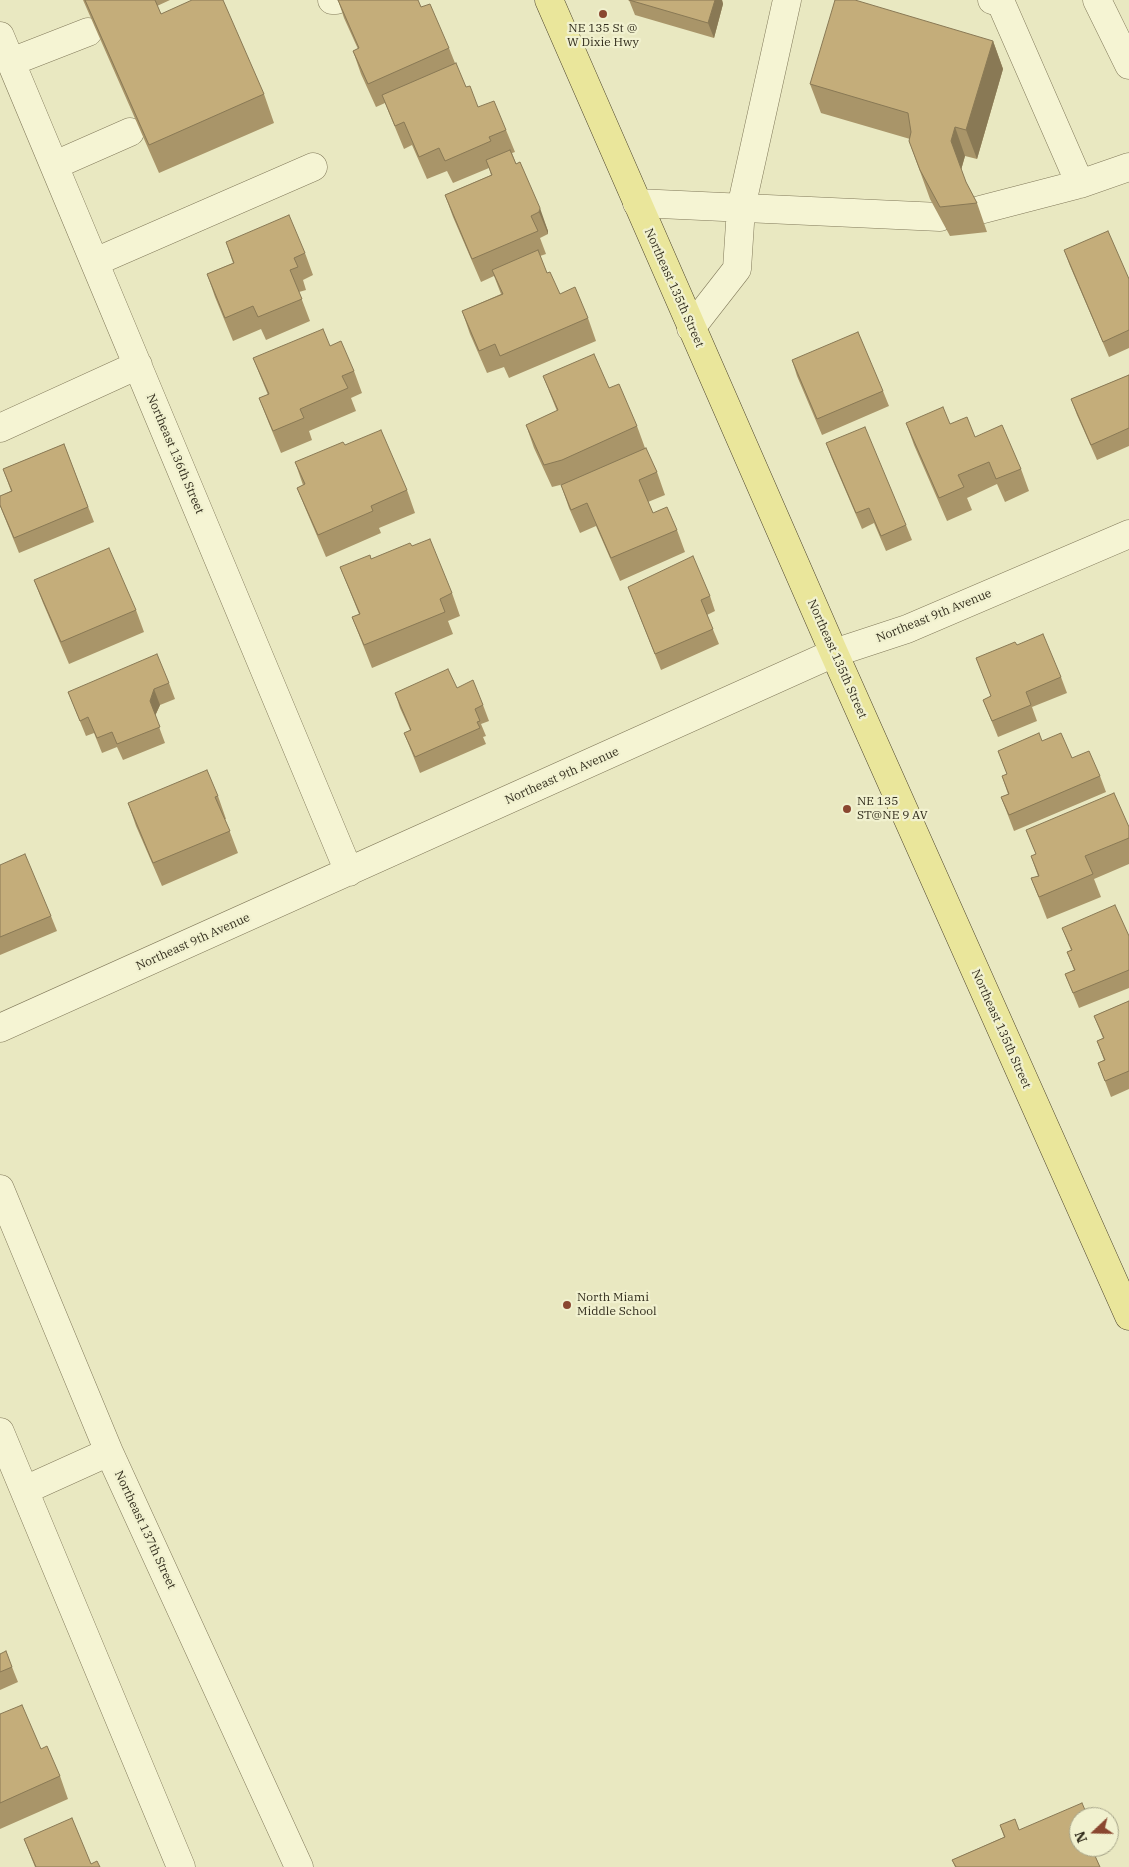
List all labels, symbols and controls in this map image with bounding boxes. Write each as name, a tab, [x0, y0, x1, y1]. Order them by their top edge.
marker: NE 135 St @ W Dixie Hwy	[597, 8, 609, 20]
place label: NE 135 St @ W Dixie Hwy	[567, 22, 639, 50]
street label: Northeast 135th Street	[641, 226, 707, 350]
street label: Northeast 136th Street	[143, 392, 207, 516]
street label: Northeast 9th Avenue	[874, 586, 994, 646]
street label: Northeast 135th Street	[804, 597, 870, 721]
street label: Northeast 9th Avenue	[503, 744, 621, 808]
place label: NE 135 ST@NE 9 AV	[857, 795, 928, 823]
marker: NE 135 ST@NE 9 AV	[841, 803, 853, 815]
street label: Northeast 9th Avenue	[134, 910, 252, 974]
street label: Northeast 135th Street	[968, 967, 1034, 1091]
place label: North Miami Middle School	[577, 1291, 657, 1319]
marker: North Miami Middle School	[561, 1299, 573, 1311]
street label: Northeast 137th Street	[111, 1469, 179, 1591]
north arrow	[1069, 1807, 1119, 1857]
text: N	[1071, 1829, 1091, 1845]

